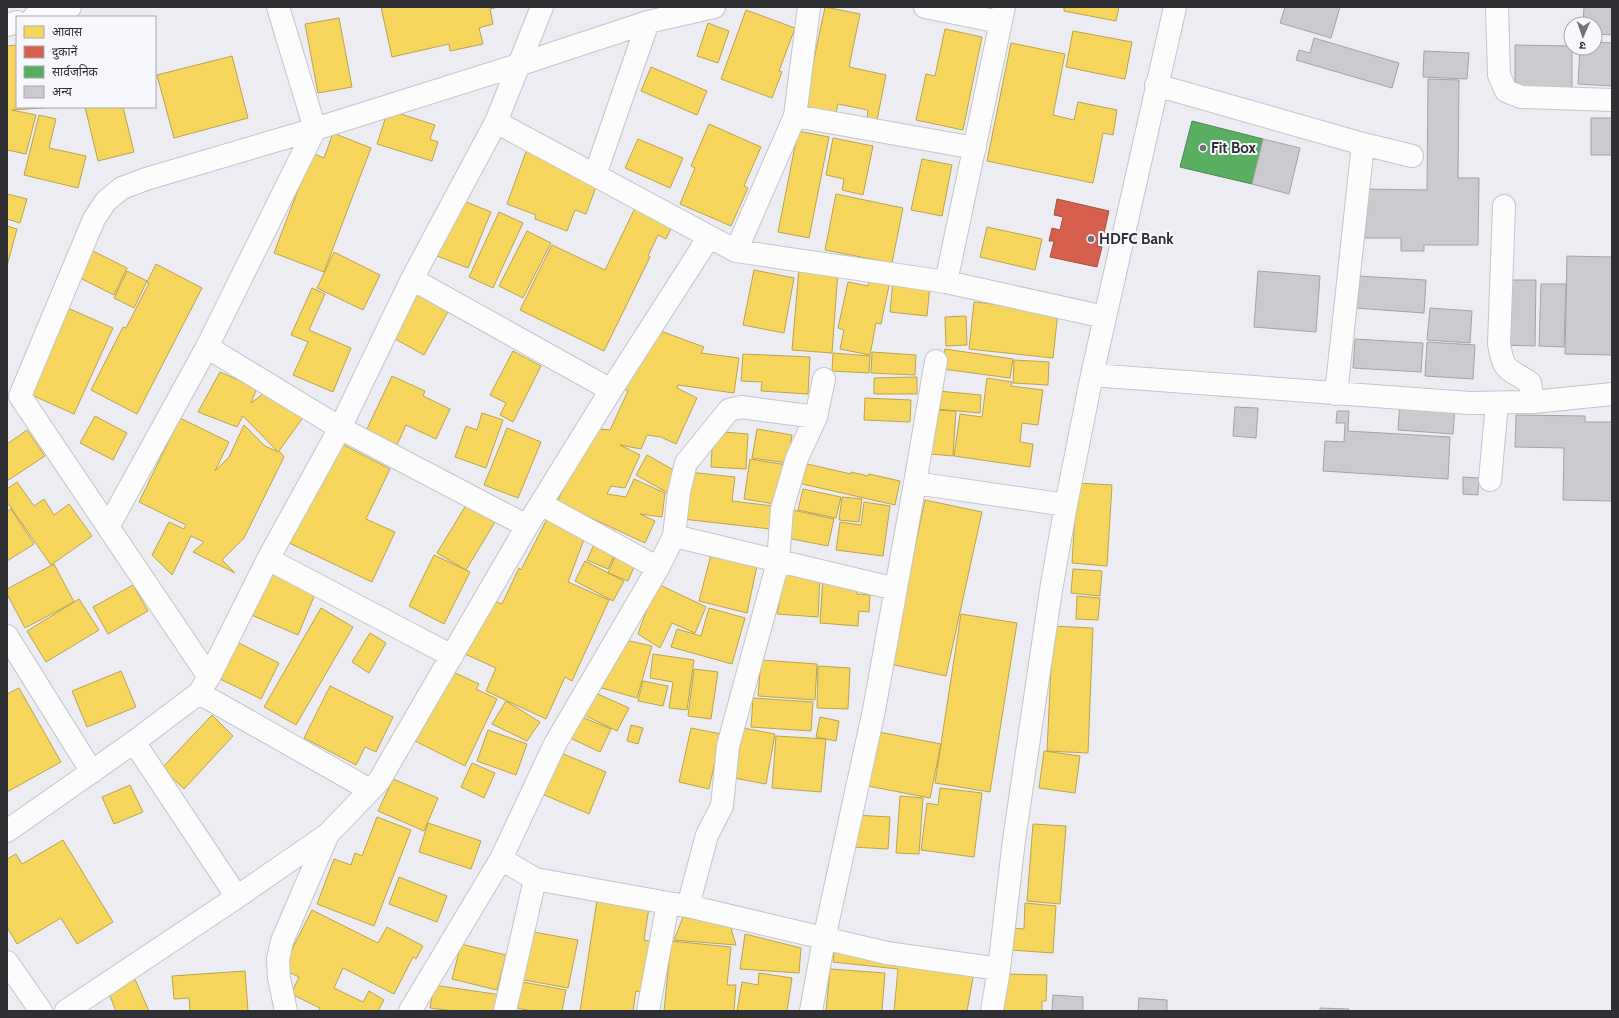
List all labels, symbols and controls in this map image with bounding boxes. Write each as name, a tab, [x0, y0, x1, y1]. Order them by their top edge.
legend	[16, 16, 156, 108]
north arrow	[1563, 16, 1603, 56]
text: आवास	[52, 24, 83, 39]
text: उ	[1579, 39, 1586, 53]
text: दुकानें	[52, 44, 78, 60]
text: सार्वजनिक	[52, 64, 99, 79]
text: अन्य	[52, 84, 73, 99]
place label: Fit Box	[1211, 139, 1257, 157]
marker: Fit Box	[1198, 143, 1208, 153]
place label: HDFC Bank	[1099, 230, 1174, 248]
marker: HDFC Bank	[1086, 234, 1096, 244]

